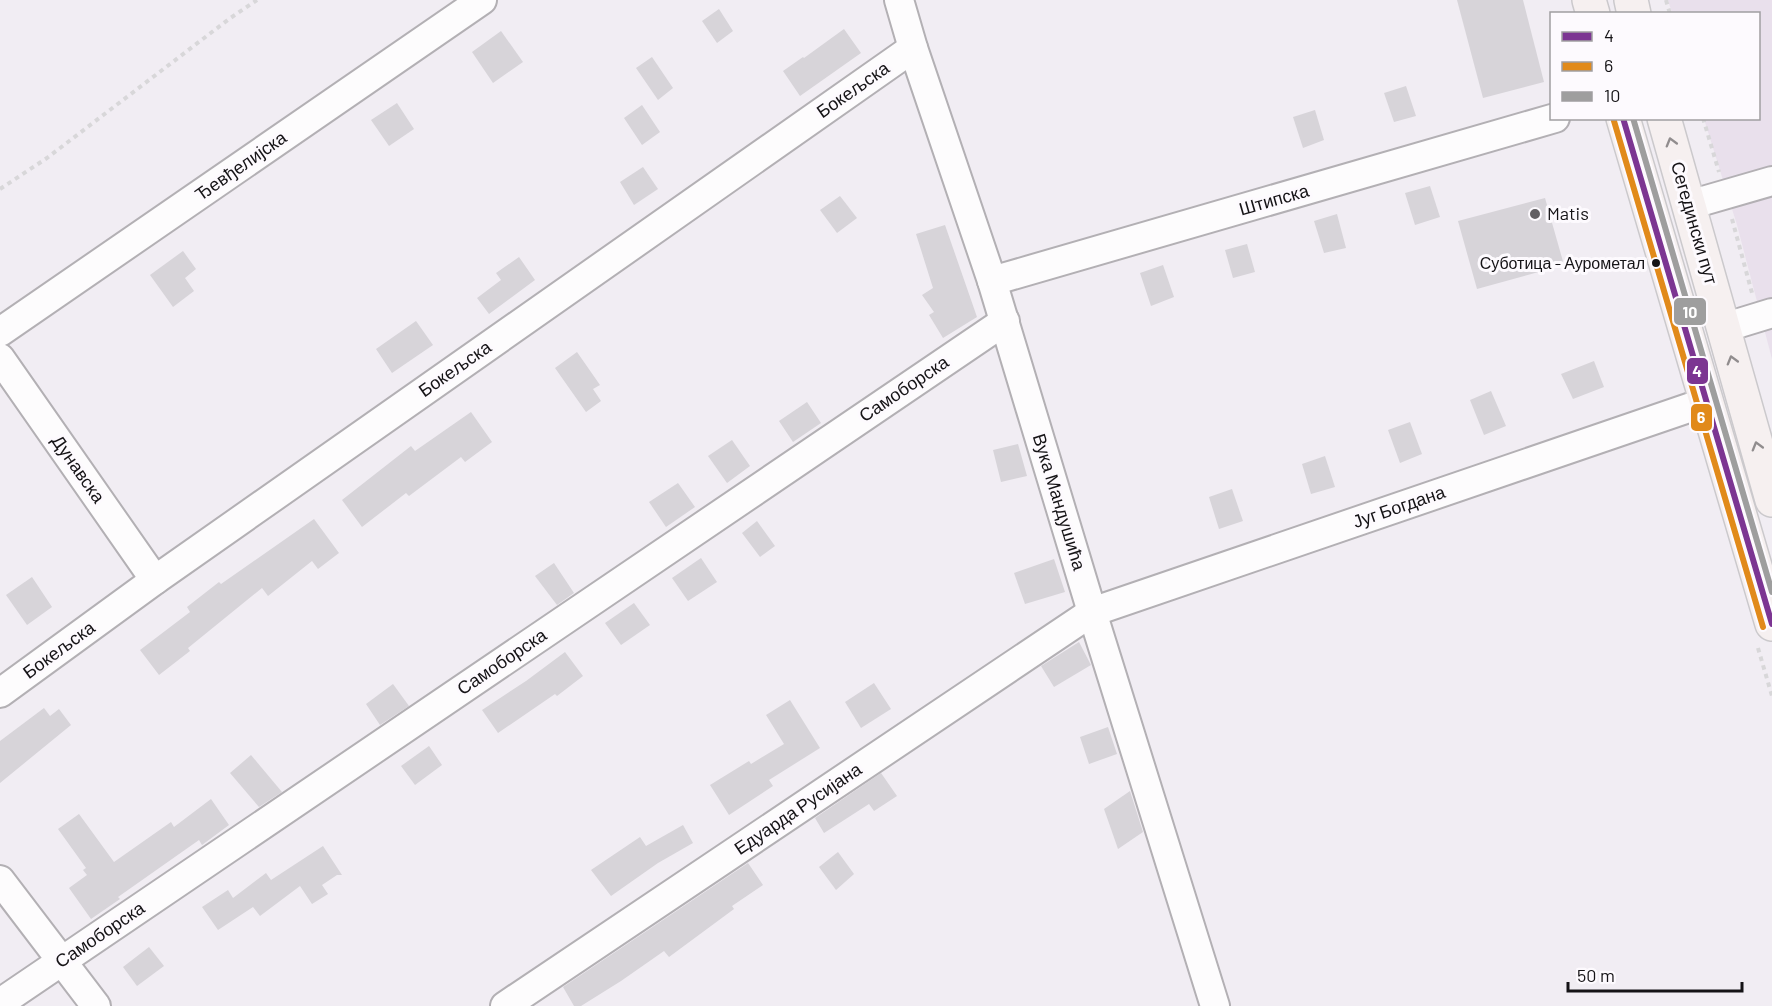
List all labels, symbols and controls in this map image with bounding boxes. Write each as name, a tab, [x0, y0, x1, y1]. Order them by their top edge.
legend	[1550, 12, 1760, 120]
text: 4	[1604, 24, 1614, 46]
text: 6	[1604, 54, 1613, 76]
street label: Бокељска	[812, 56, 894, 122]
text: 10	[1604, 84, 1620, 106]
street label: Ђевђелијска	[191, 125, 291, 205]
one-way arrow	[1665, 137, 1678, 147]
street label: Сегедински пут	[1667, 159, 1723, 287]
street label: Штипска	[1236, 178, 1312, 220]
place label: Matis	[1547, 202, 1589, 224]
marker: Matis	[1528, 207, 1542, 221]
place label: Суботица - Аурометал	[1480, 253, 1645, 272]
marker: Суботица - Аурометал	[1650, 257, 1662, 269]
line badge: 10	[1673, 297, 1707, 326]
text: 10	[1683, 302, 1697, 321]
street label: Бокељска	[414, 335, 496, 401]
street label: Самоборска	[855, 350, 953, 426]
one-way arrow	[1727, 355, 1739, 366]
line badge: 4	[1686, 357, 1709, 385]
text: 4	[1692, 361, 1702, 380]
line badge: 6	[1690, 403, 1713, 432]
text: 6	[1697, 407, 1706, 426]
street label: Дунавска	[47, 430, 111, 508]
street label: Вука Мандушића	[1029, 431, 1092, 574]
one-way arrow	[1751, 441, 1764, 451]
street label: Југ Богдана	[1350, 480, 1449, 532]
street label: Бокељска	[18, 615, 99, 683]
street label: Самоборска	[453, 623, 551, 699]
street label: Едуарда Русијана	[730, 757, 866, 859]
street label: Самоборска	[51, 896, 149, 972]
scale bar	[1568, 955, 1742, 993]
text: 50 m	[1577, 964, 1615, 986]

